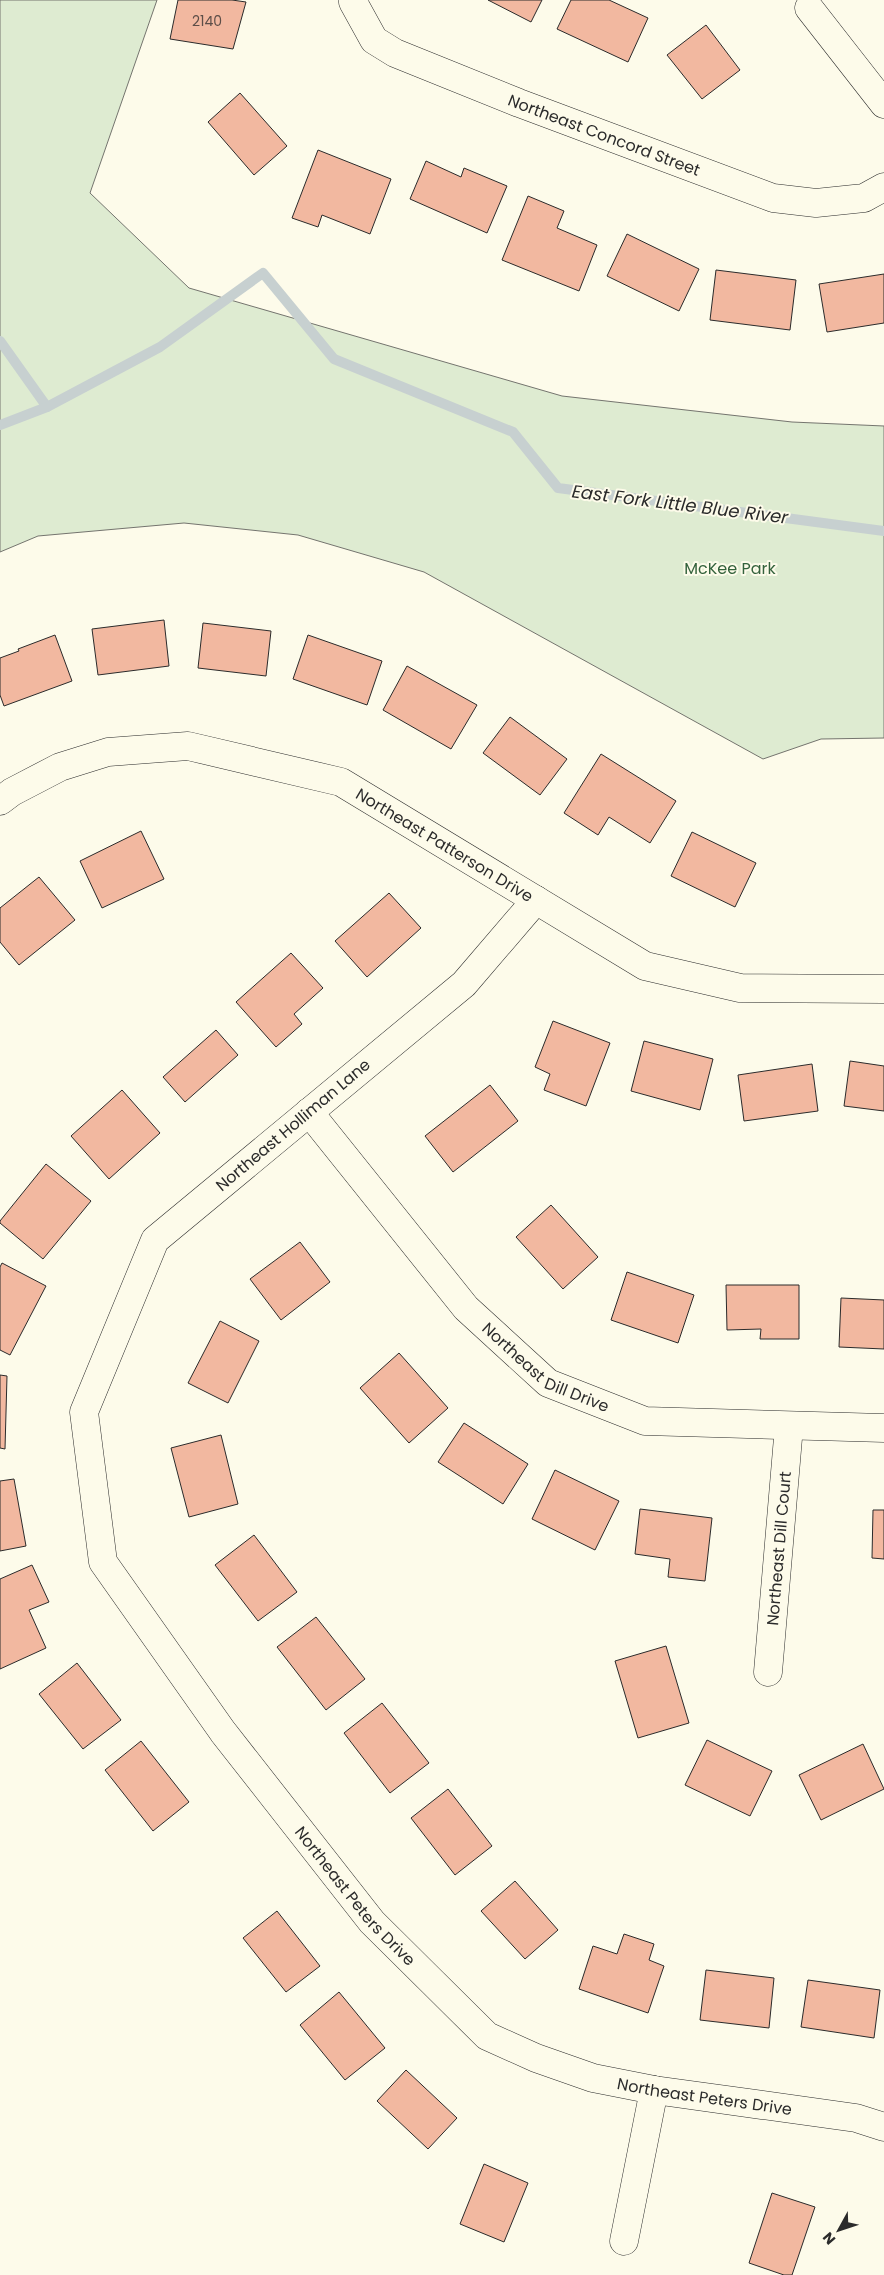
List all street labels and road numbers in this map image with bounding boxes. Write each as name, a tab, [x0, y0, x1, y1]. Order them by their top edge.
street label: Northeast Concord Street	[505, 88, 704, 181]
street label: Northeast Patterson Drive	[352, 782, 538, 907]
street label: Northeast Holliman Lane	[211, 1053, 375, 1197]
street label: Northeast Dill Drive	[477, 1317, 613, 1417]
street label: Northeast Dill Court	[761, 1470, 797, 1627]
street label: Northeast Peters Drive	[290, 1821, 421, 1971]
street label: Northeast Peters Drive	[615, 2072, 794, 2121]

